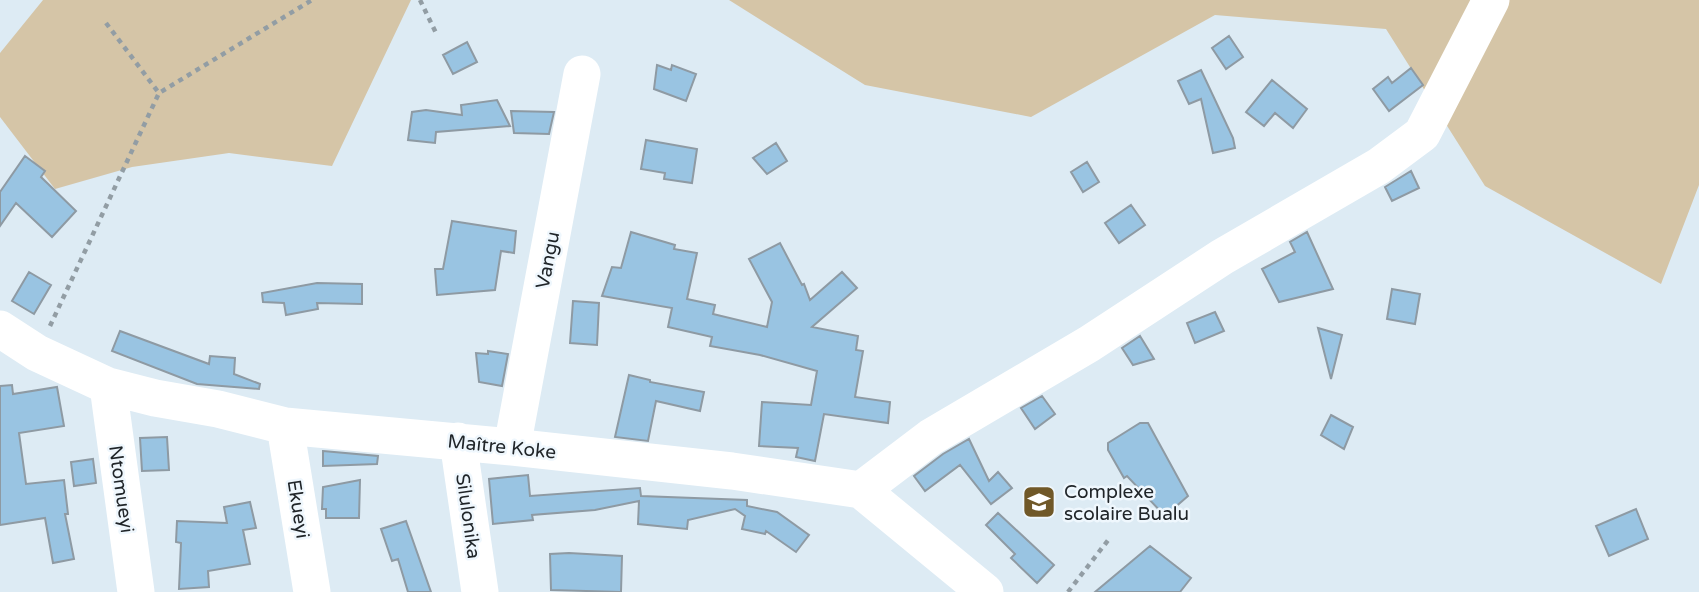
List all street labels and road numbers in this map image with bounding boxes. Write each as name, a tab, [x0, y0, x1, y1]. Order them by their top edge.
street label: Vangu	[532, 230, 564, 291]
street label: Maître Koke	[447, 430, 557, 464]
street label: Ntomueyi	[104, 444, 138, 534]
street label: Silulonika	[451, 472, 485, 560]
street label: Ekueyi	[282, 478, 314, 540]

